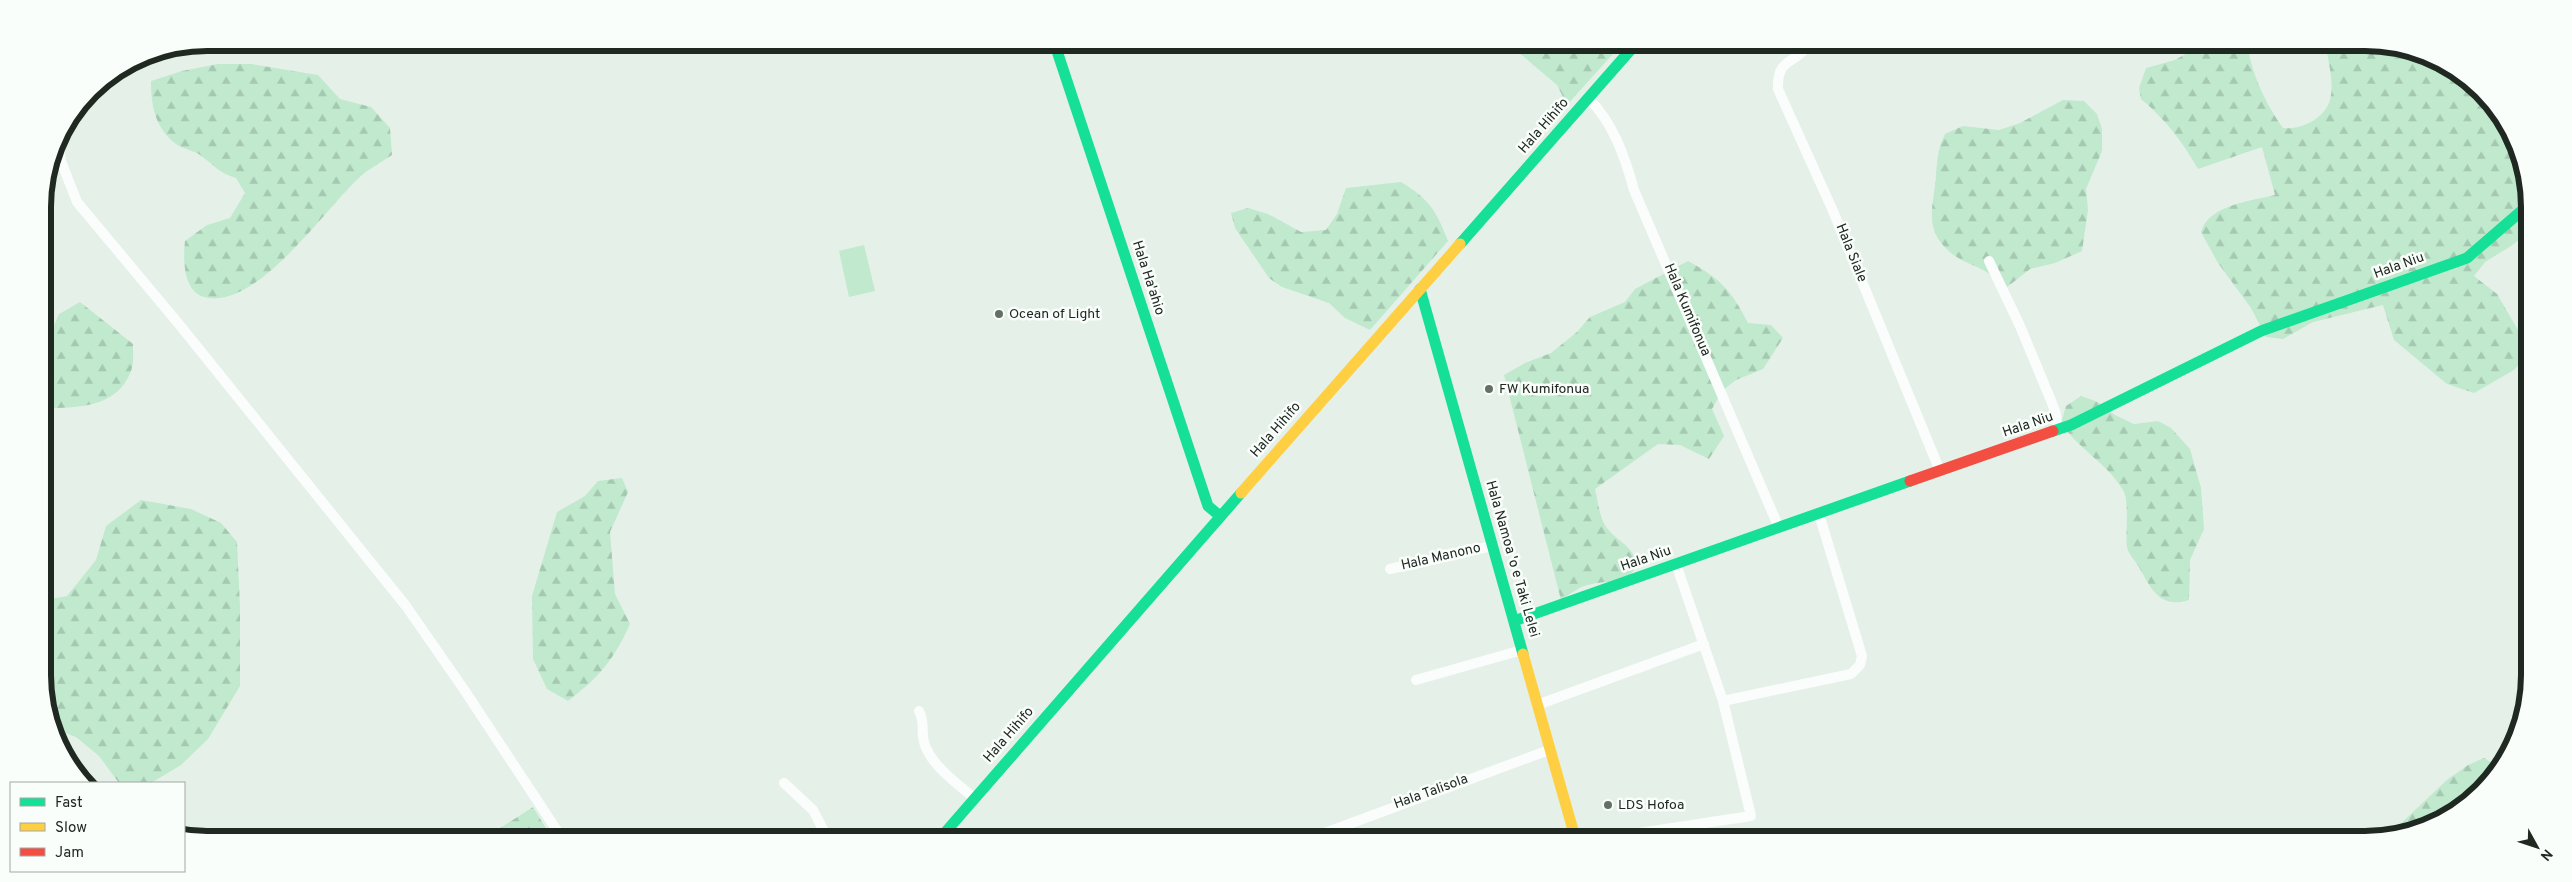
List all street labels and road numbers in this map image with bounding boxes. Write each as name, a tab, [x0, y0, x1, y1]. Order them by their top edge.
street label: Hala Hihifo	[1515, 95, 1573, 157]
street label: Hala Siale	[1832, 221, 1870, 285]
street label: Hala Ha'ahio	[1128, 239, 1168, 318]
street label: Hala Niu	[2371, 249, 2427, 283]
street label: Hala Kumifonua	[1660, 261, 1714, 359]
street label: Hala Hihifo	[1247, 399, 1305, 461]
street label: Hala Niu	[2000, 408, 2056, 442]
street label: Hala Namoa 'o e Taki Lelei	[1481, 479, 1543, 639]
street label: Hala Manono	[1400, 540, 1483, 574]
street label: Hala Niu	[1618, 542, 1674, 576]
street label: Hala Hihifo	[980, 704, 1038, 766]
street label: Hala Talisola	[1392, 771, 1470, 813]

